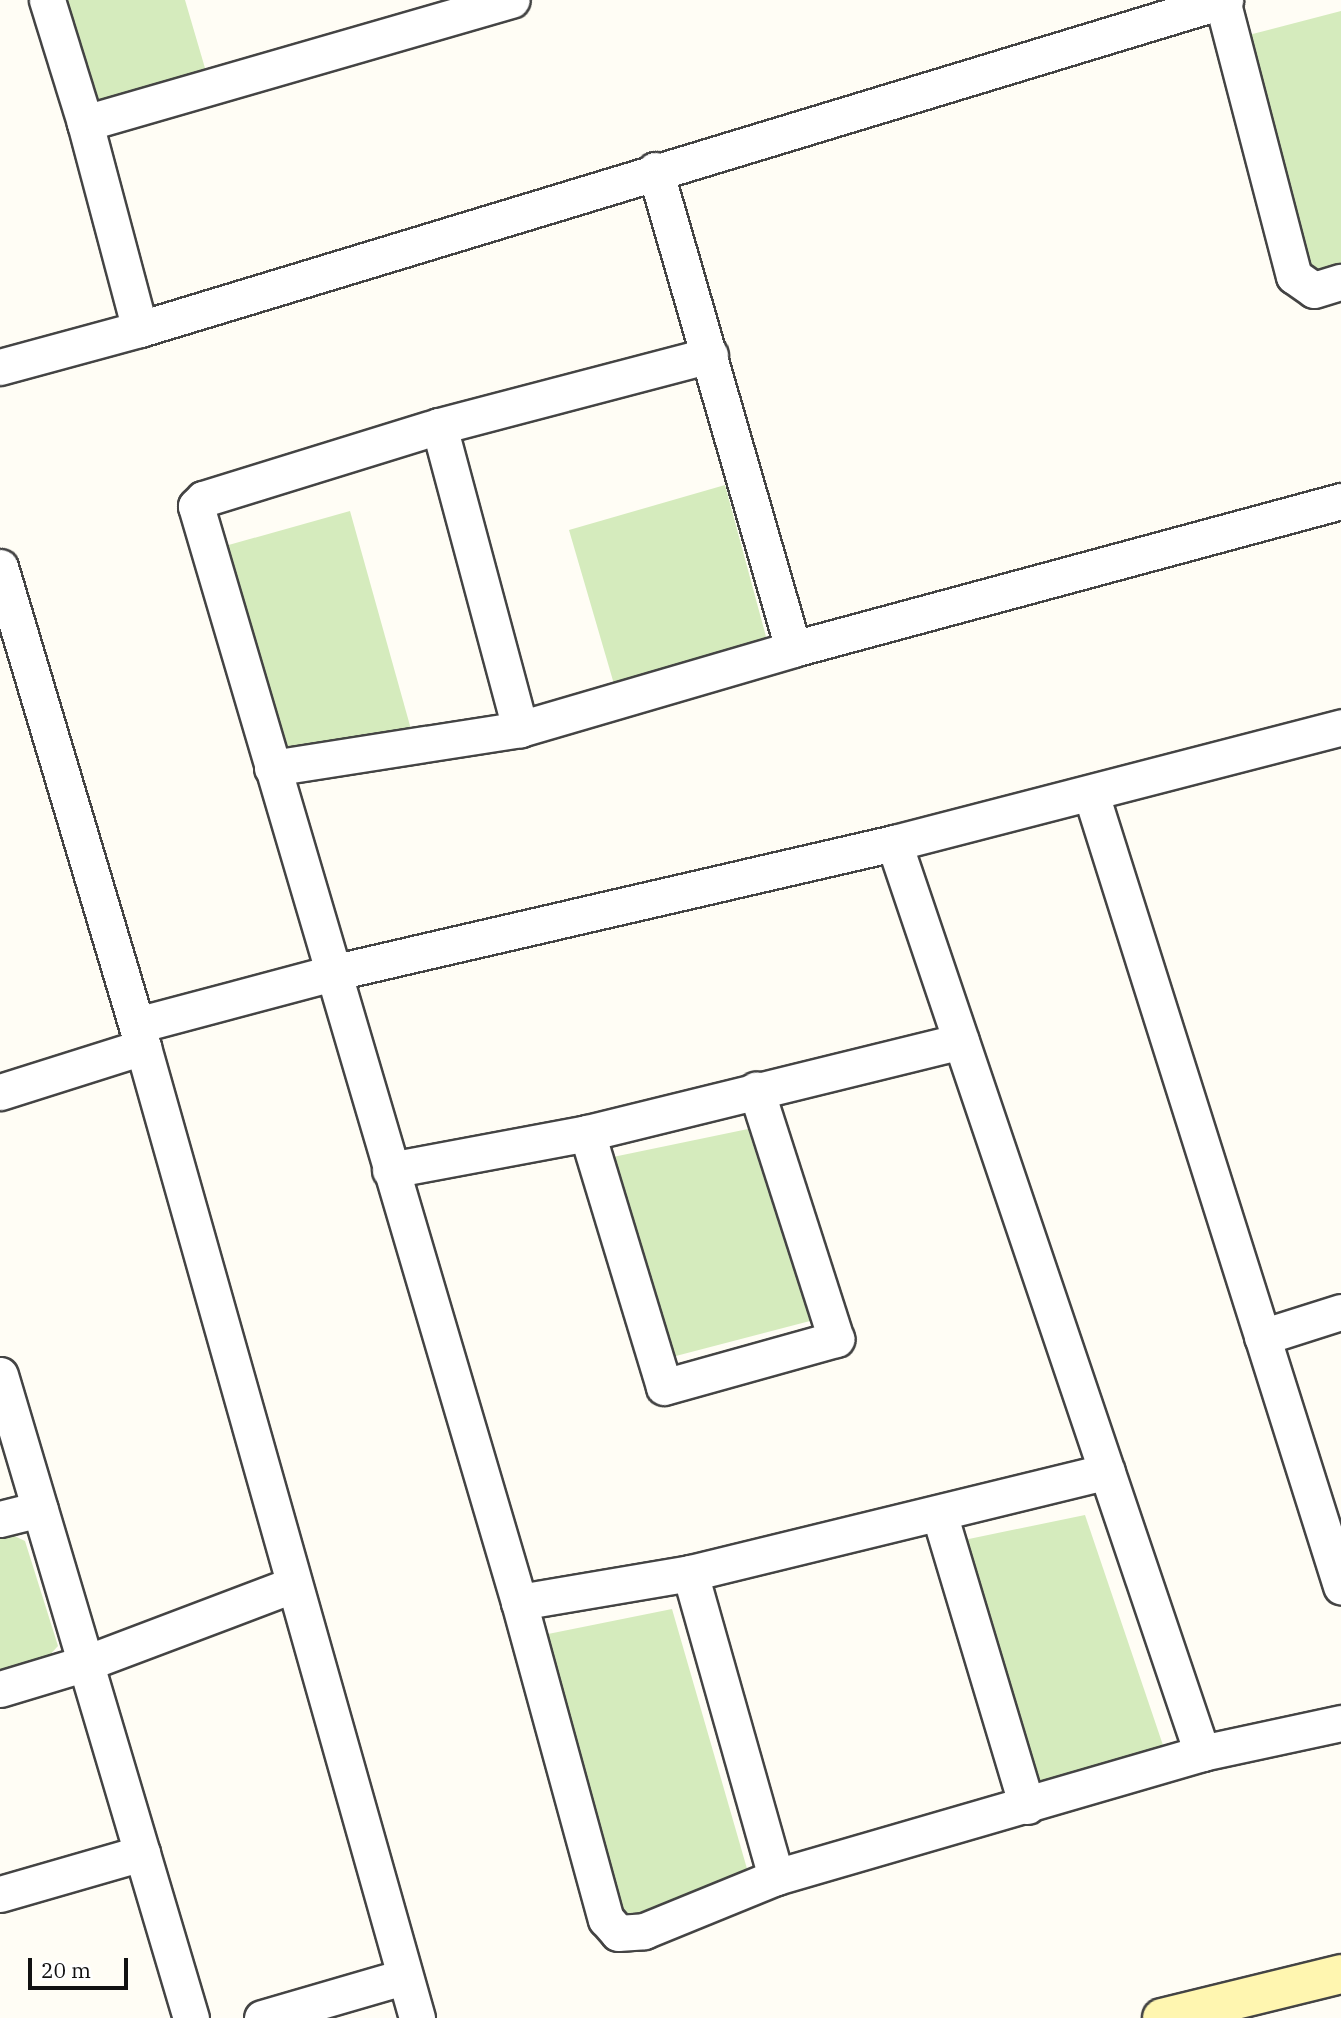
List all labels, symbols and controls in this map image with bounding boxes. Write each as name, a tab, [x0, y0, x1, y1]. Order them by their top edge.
scale bar	[32, 1944, 131, 1988]
text: 20 m	[41, 1956, 91, 1984]

